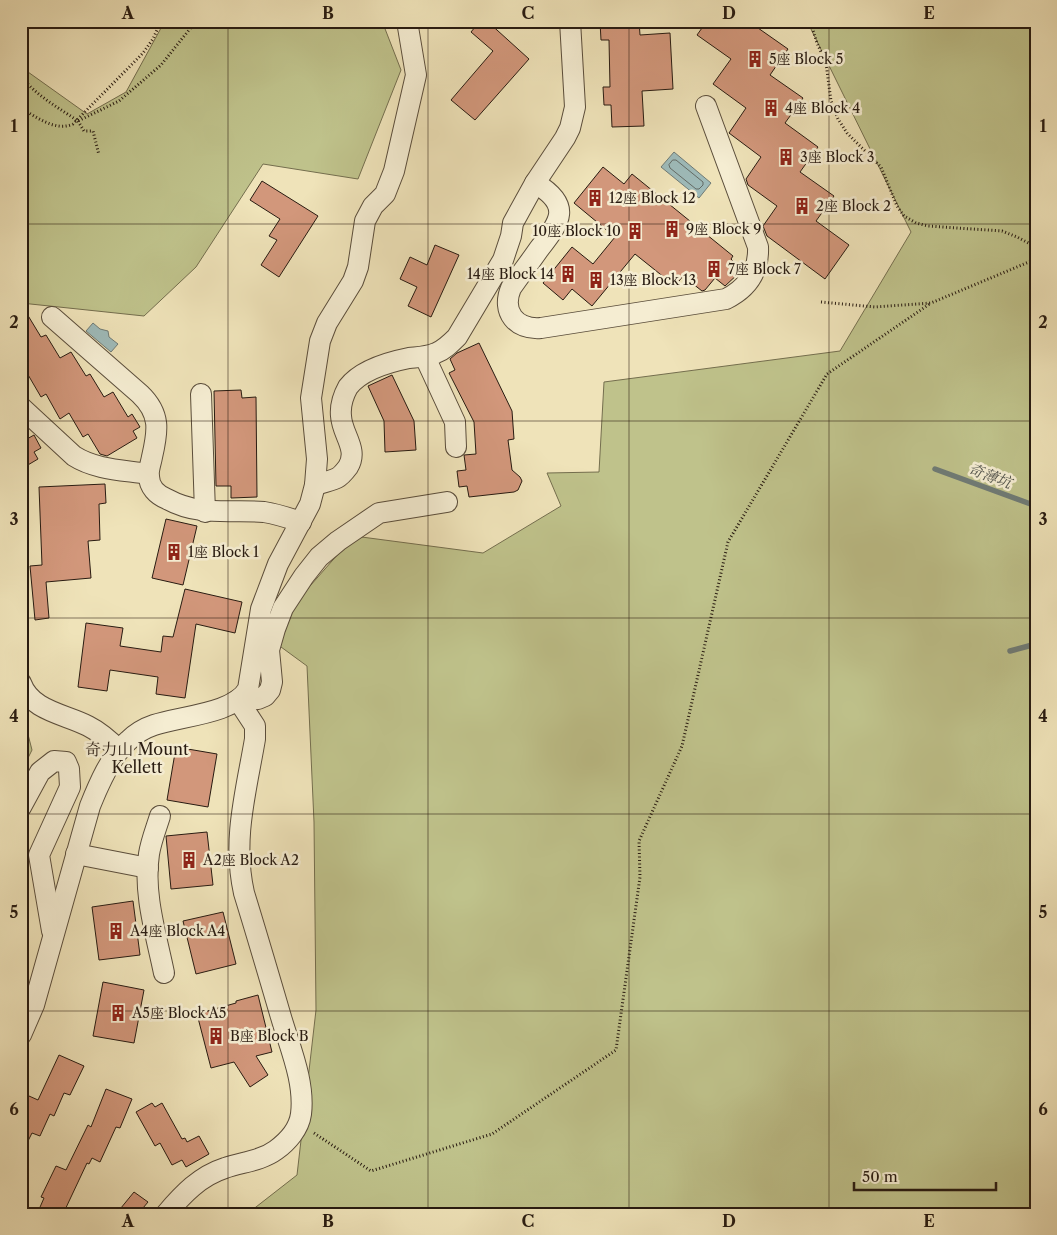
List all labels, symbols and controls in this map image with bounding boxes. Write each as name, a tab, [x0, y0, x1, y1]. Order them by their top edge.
text: A	[121, 3, 135, 23]
text: B	[322, 3, 334, 23]
text: C	[522, 3, 534, 23]
text: D	[722, 3, 736, 23]
text: E	[923, 3, 935, 23]
building icon: 5座 Block 5	[745, 49, 765, 69]
place label: 5座 Block 5	[769, 50, 843, 68]
building icon: 4座 Block 4	[761, 98, 781, 118]
place label: 4座 Block 4	[785, 99, 860, 117]
text: 1	[10, 116, 18, 136]
text: 1	[1039, 116, 1047, 136]
building icon: 3座 Block 3	[776, 147, 796, 167]
place label: 3座 Block 3	[800, 148, 874, 166]
building icon: 12座 Block 12	[585, 188, 605, 208]
place label: 12座 Block 12	[609, 189, 696, 207]
building icon: 2座 Block 2	[792, 196, 812, 216]
place label: 2座 Block 2	[816, 197, 891, 215]
building icon: 9座 Block 9	[662, 219, 682, 239]
place label: 9座 Block 9	[686, 220, 761, 238]
building icon: 10座 Block 10	[625, 221, 645, 241]
place label: 10座 Block 10	[532, 222, 621, 240]
building icon: 7座 Block 7	[704, 259, 724, 279]
place label: 7座 Block 7	[728, 260, 801, 278]
building icon: 14座 Block 14	[558, 264, 578, 284]
place label: 14座 Block 14	[467, 265, 554, 283]
building icon: 13座 Block 13	[586, 270, 606, 290]
place label: 13座 Block 13	[610, 271, 696, 289]
text: 2	[9, 312, 19, 332]
text: 2	[1038, 312, 1048, 332]
water label: 奇薄坑	[966, 459, 1016, 493]
text: 3	[9, 509, 19, 529]
text: 3	[1038, 509, 1048, 529]
building icon: 1座 Block 1	[164, 542, 184, 562]
place label: 1座 Block 1	[188, 543, 259, 561]
text: 4	[9, 706, 19, 726]
text: 4	[1038, 706, 1048, 726]
district label: 奇力山 Mount Kellett	[85, 739, 189, 777]
building icon: A2座 Block A2	[179, 850, 199, 870]
place label: A2座 Block A2	[202, 851, 299, 869]
text: 5	[10, 902, 19, 922]
text: 5	[1039, 902, 1048, 922]
building icon: A4座 Block A4	[106, 921, 126, 941]
place label: A4座 Block A4	[129, 922, 225, 940]
building icon: A5座 Block A5	[108, 1003, 128, 1023]
place label: A5座 Block A5	[131, 1004, 226, 1022]
building icon: B座 Block B	[206, 1026, 226, 1046]
place label: B座 Block B	[230, 1027, 309, 1045]
text: 6	[9, 1099, 19, 1119]
text: 6	[1038, 1099, 1048, 1119]
scale bar	[854, 1160, 997, 1192]
text: 50 m	[862, 1167, 898, 1186]
text: A	[121, 1211, 135, 1231]
text: B	[322, 1211, 334, 1231]
text: C	[522, 1211, 534, 1231]
text: D	[722, 1211, 736, 1231]
text: E	[923, 1211, 935, 1231]

